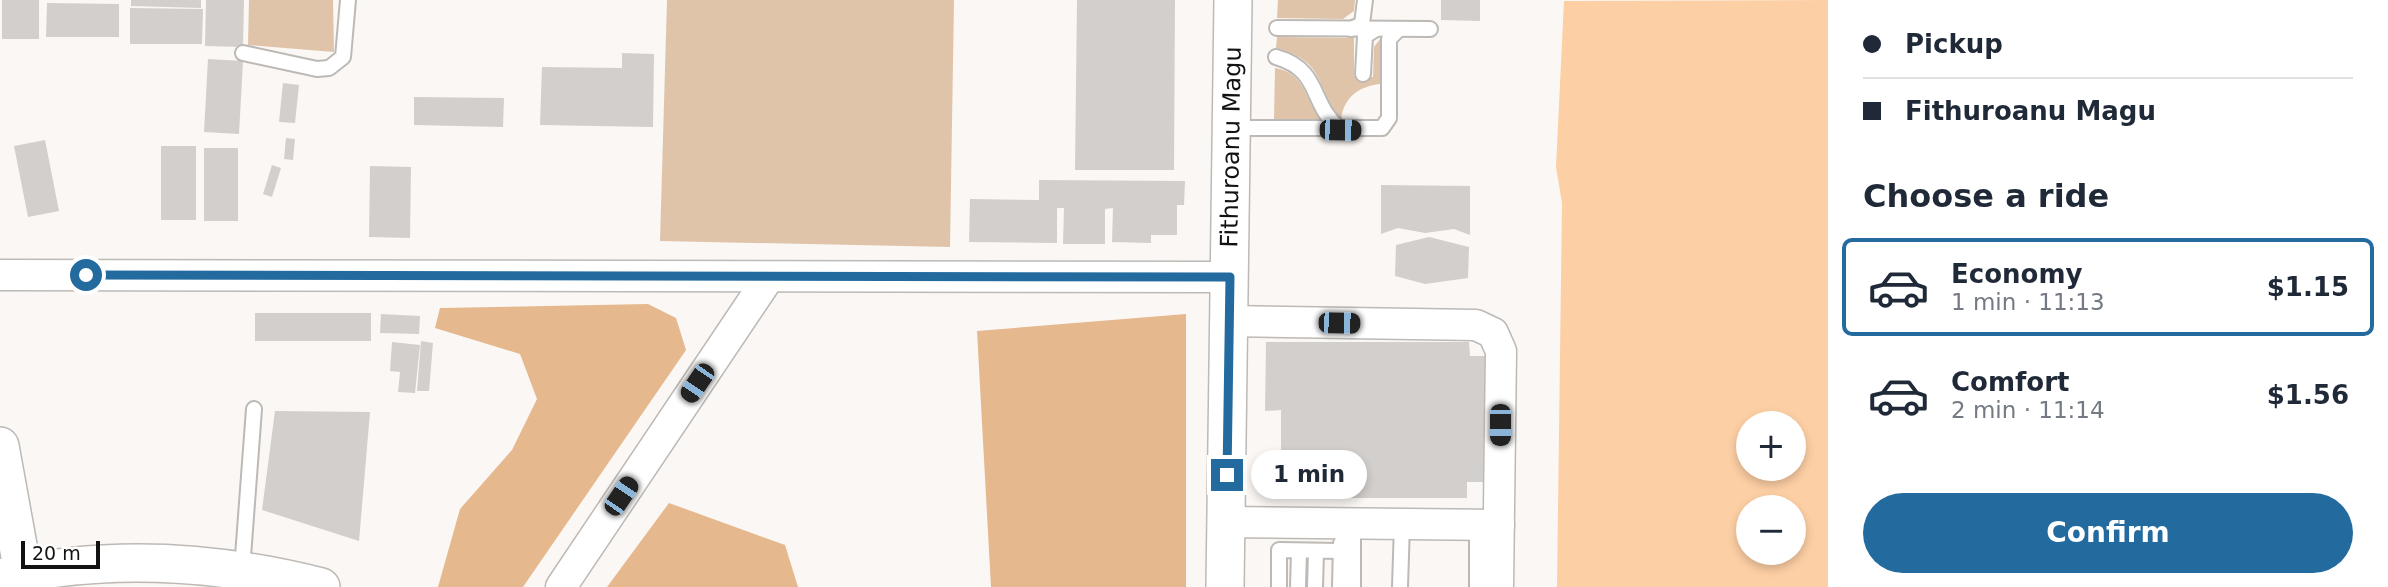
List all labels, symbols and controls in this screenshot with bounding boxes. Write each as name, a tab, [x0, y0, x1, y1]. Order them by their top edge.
text: Pickup	[1905, 29, 2003, 59]
street label: Fithuroanu Magu	[1215, 46, 1247, 248]
text: Fithuroanu Magu	[1905, 96, 2156, 126]
car	[1319, 119, 1362, 141]
text: Choose a ride	[1863, 177, 2109, 215]
icon: car	[1867, 256, 1930, 319]
route start	[70, 259, 102, 291]
text: Economy	[1951, 259, 2082, 289]
text: $1.15	[2267, 272, 2349, 302]
text: 1 min · 11:13	[1951, 289, 2105, 315]
car	[1318, 312, 1361, 334]
car	[677, 360, 718, 406]
icon: car	[1867, 364, 1930, 427]
text: Comfort	[1951, 367, 2069, 397]
text: $1.56	[2267, 380, 2349, 410]
text: 2 min · 11:14	[1951, 397, 2105, 423]
car	[1490, 404, 1511, 446]
map controls	[1736, 411, 1806, 565]
button: +	[1736, 411, 1806, 481]
callout: 1 min	[1252, 450, 1367, 500]
route end	[1211, 459, 1243, 491]
text: 1 min	[1273, 461, 1345, 487]
car	[601, 473, 642, 519]
button: Confirm	[1863, 493, 2353, 573]
button: −	[1736, 495, 1806, 565]
scale bar	[21, 538, 100, 570]
text: 20 m	[32, 542, 81, 564]

